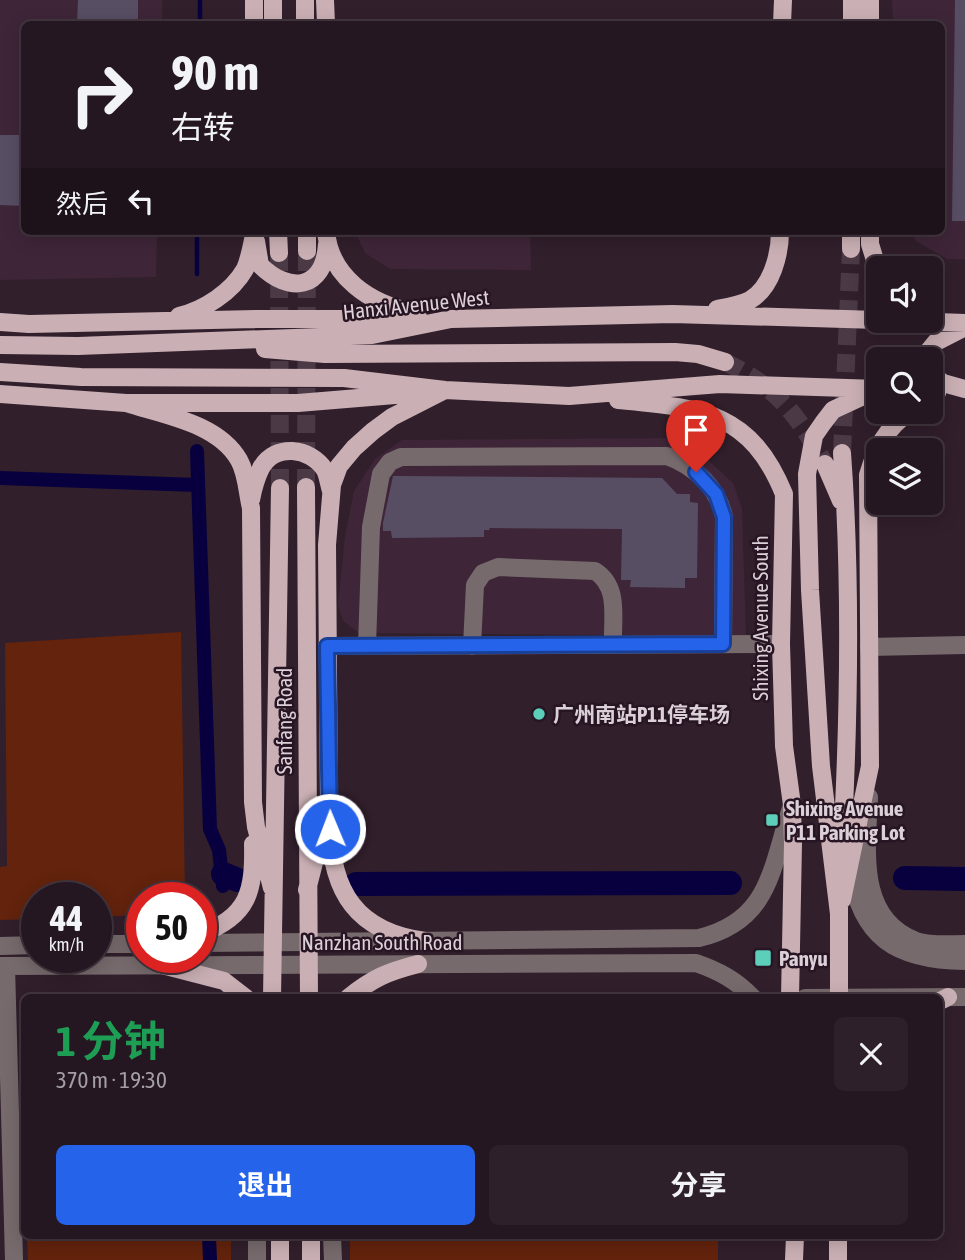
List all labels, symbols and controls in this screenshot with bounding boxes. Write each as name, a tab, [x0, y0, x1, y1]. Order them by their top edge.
text: 90 m	[171, 44, 259, 100]
icon: right	[56, 49, 147, 140]
text: 右转	[171, 109, 235, 146]
icon: left	[122, 182, 160, 220]
text: 然后	[56, 189, 108, 219]
map controls	[866, 256, 943, 515]
button: sound	[866, 256, 943, 333]
street label: Hanxi Avenue West	[342, 284, 490, 324]
button: search	[866, 347, 943, 424]
pin	[666, 400, 726, 472]
icon: arrive	[677, 411, 715, 449]
button: layers	[866, 438, 943, 515]
street label: Shixing Avenue South	[748, 535, 772, 701]
street label: Sanfang Road	[272, 668, 296, 774]
place label: 广州南站P11停车场	[553, 702, 730, 726]
marker: 广州南站P11停车场	[531, 706, 547, 722]
position arrow	[293, 792, 367, 866]
place label: Shixing Avenue P11 Parking Lot	[786, 796, 905, 844]
marker: Shixing Avenue P11 Parking Lot	[764, 812, 780, 828]
speed limit sign: 50	[126, 882, 217, 973]
text: 44	[50, 898, 83, 938]
street label: Nanzhan South Road	[302, 930, 462, 954]
text: km/h	[49, 934, 84, 955]
place label: Panyu	[779, 946, 828, 970]
marker: Panyu	[753, 948, 773, 968]
text: 1 分钟	[56, 1017, 166, 1065]
button: close	[834, 1017, 908, 1091]
text: 370 m · 19:30	[56, 1067, 167, 1093]
button: 退出	[56, 1145, 475, 1225]
button: 分享	[489, 1145, 908, 1225]

